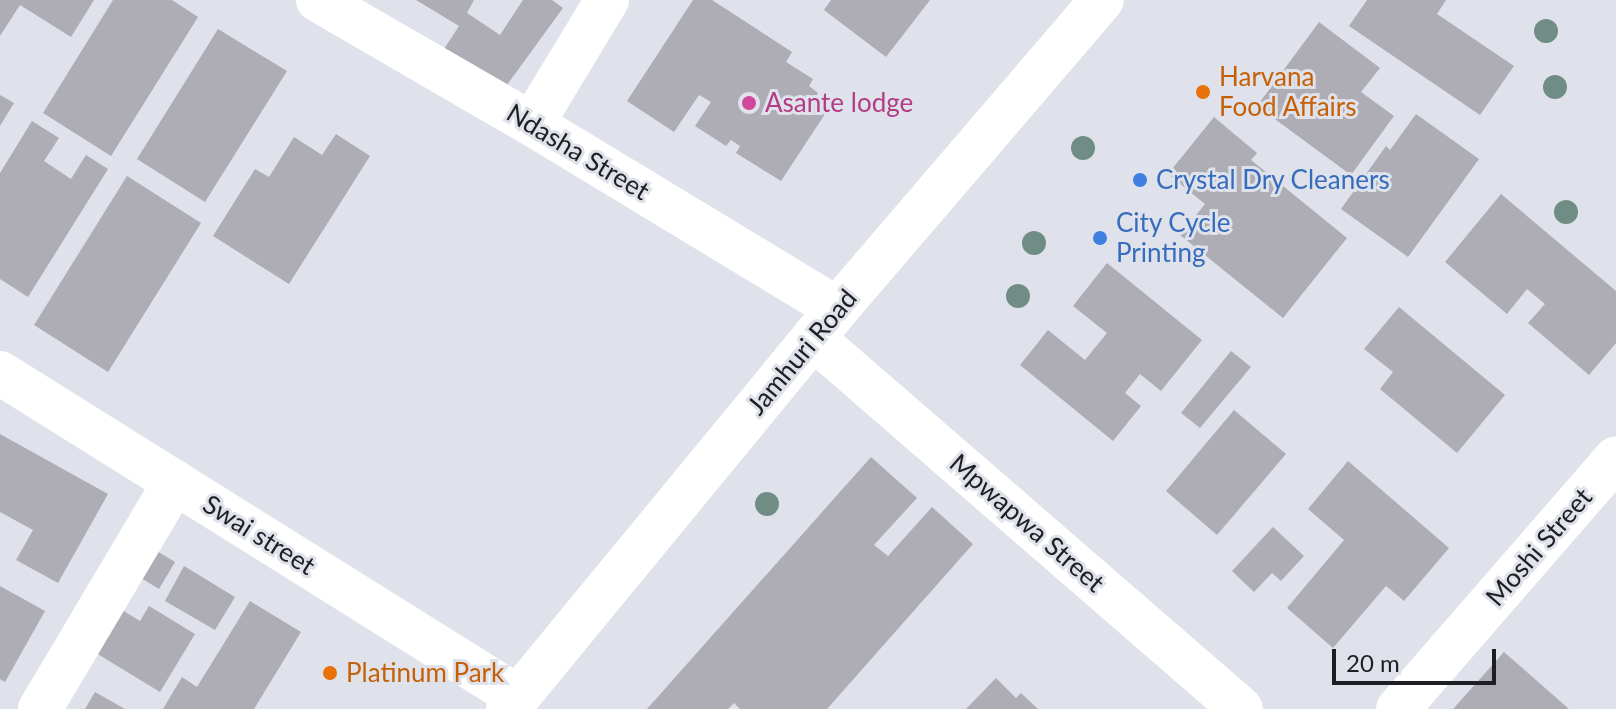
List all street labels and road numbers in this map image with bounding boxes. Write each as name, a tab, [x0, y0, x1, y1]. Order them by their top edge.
street label: Ndasha Street	[501, 97, 655, 207]
street label: Jamhuri Road	[741, 283, 863, 421]
street label: Mpwapwa Street	[943, 447, 1111, 599]
street label: Moshi Street	[1479, 482, 1599, 612]
street label: Swai street	[197, 488, 321, 582]

